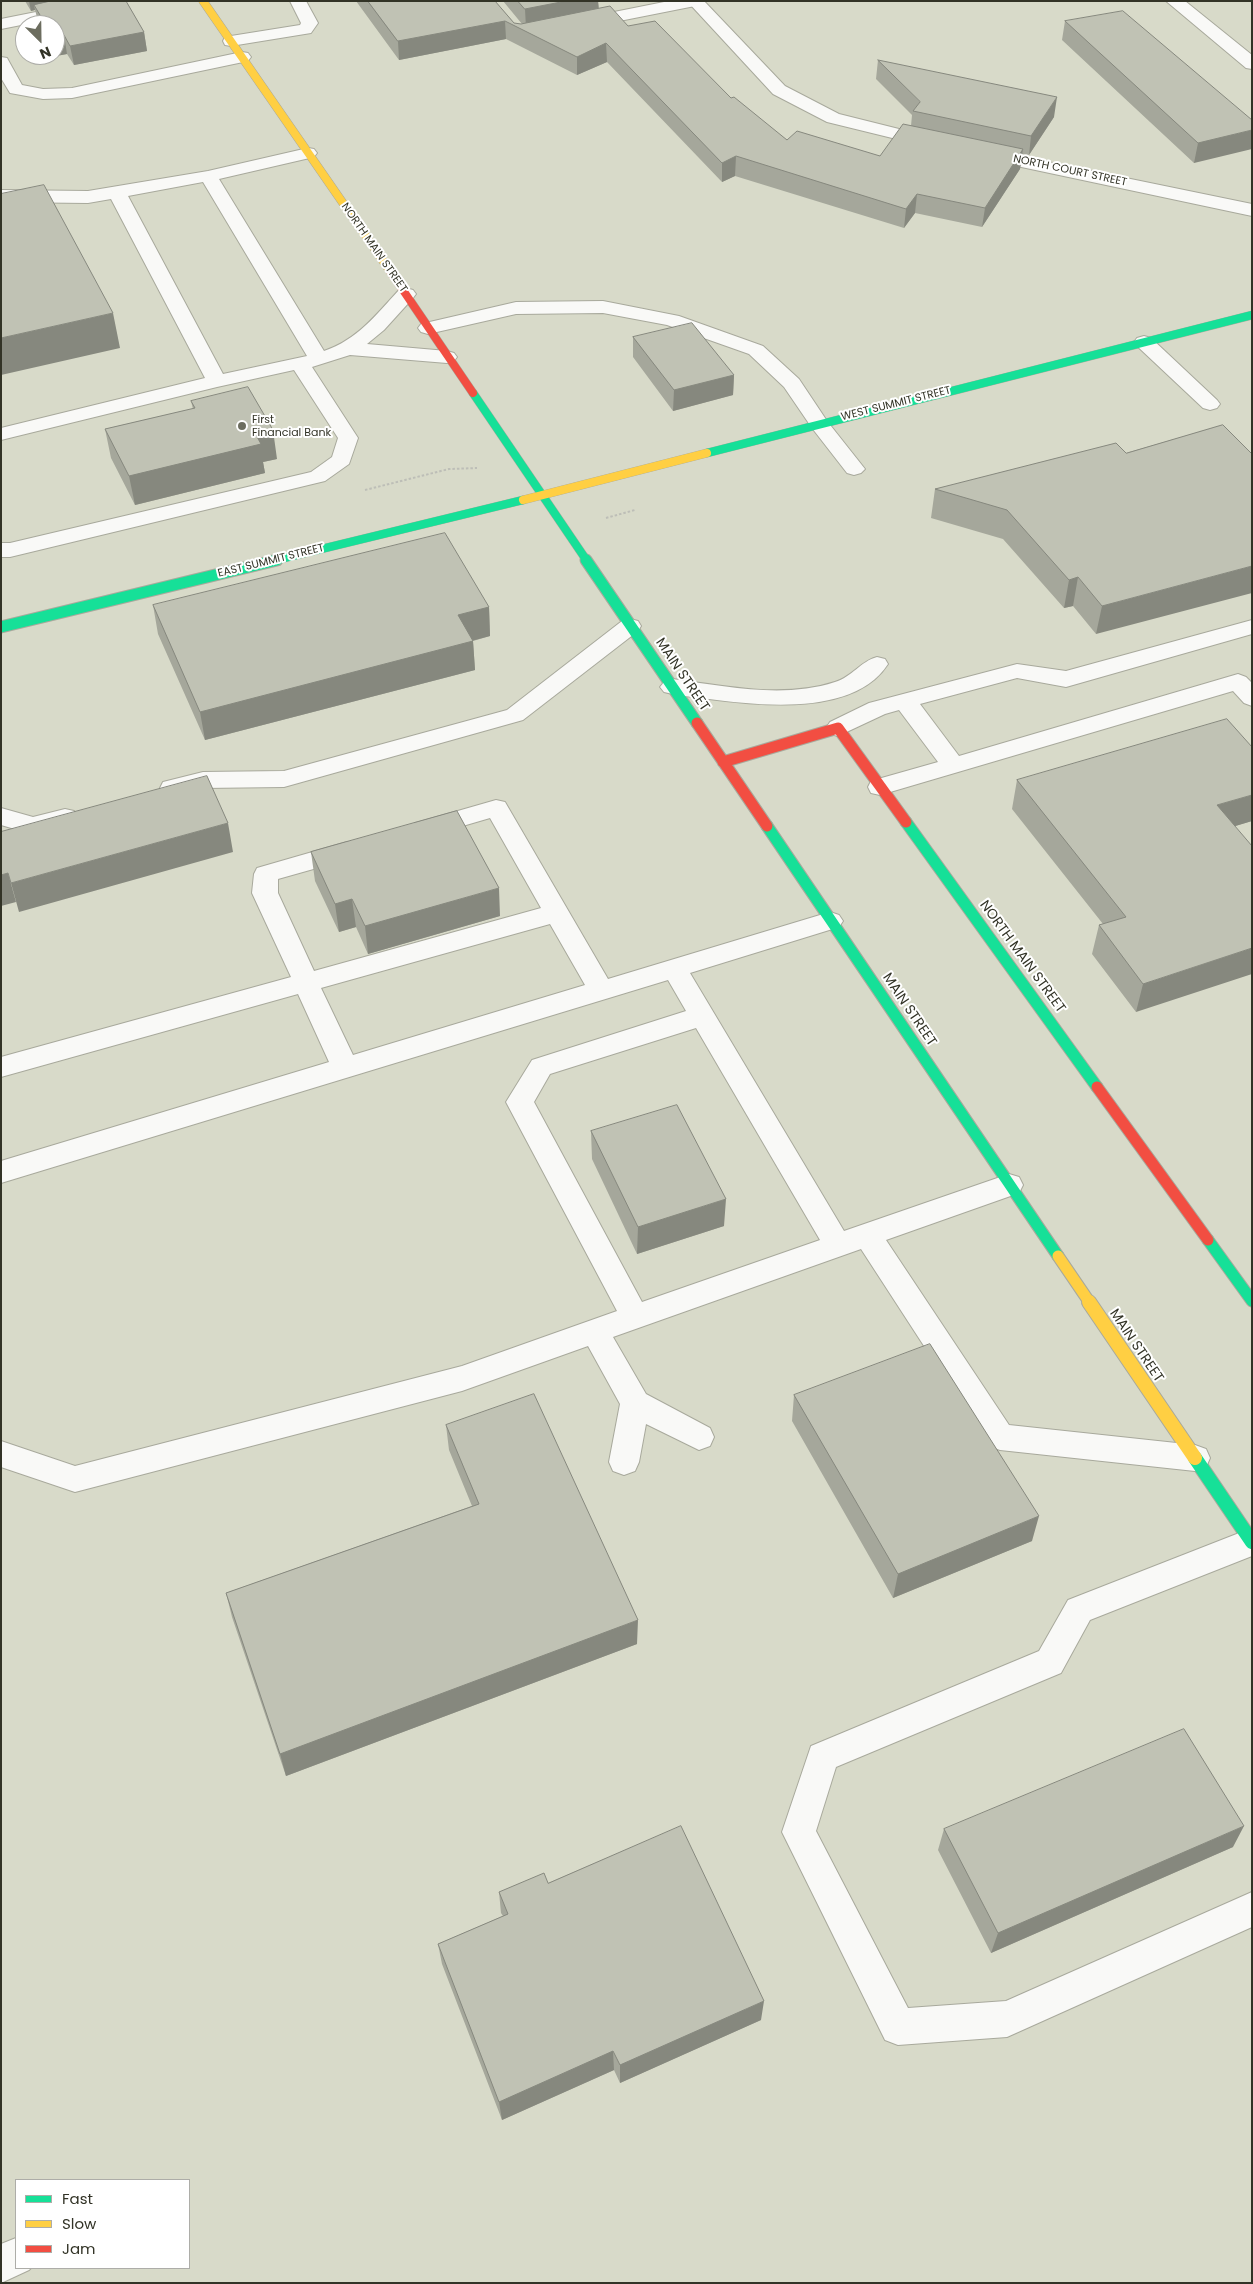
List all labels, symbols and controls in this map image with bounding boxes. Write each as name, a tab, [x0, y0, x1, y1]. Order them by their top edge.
north arrow	[15, 15, 65, 65]
text: N	[37, 42, 54, 64]
street label: NORTH COURT STREET	[1012, 152, 1128, 190]
street label: NORTH MAIN STREET	[338, 201, 410, 295]
street label: WEST SUMMIT STREET	[840, 384, 952, 424]
place label: First Financial Bank	[252, 413, 331, 439]
marker: First Financial Bank	[236, 420, 248, 432]
street label: EAST SUMMIT STREET	[216, 541, 326, 581]
street label: MAIN STREET	[651, 635, 713, 715]
street label: NORTH MAIN STREET	[975, 897, 1069, 1017]
street label: MAIN STREET	[878, 970, 940, 1050]
street label: MAIN STREET	[1105, 1306, 1167, 1386]
legend	[15, 2179, 190, 2269]
text: Fast	[62, 2188, 93, 2209]
text: Slow	[62, 2213, 96, 2234]
text: Jam	[62, 2238, 96, 2259]

